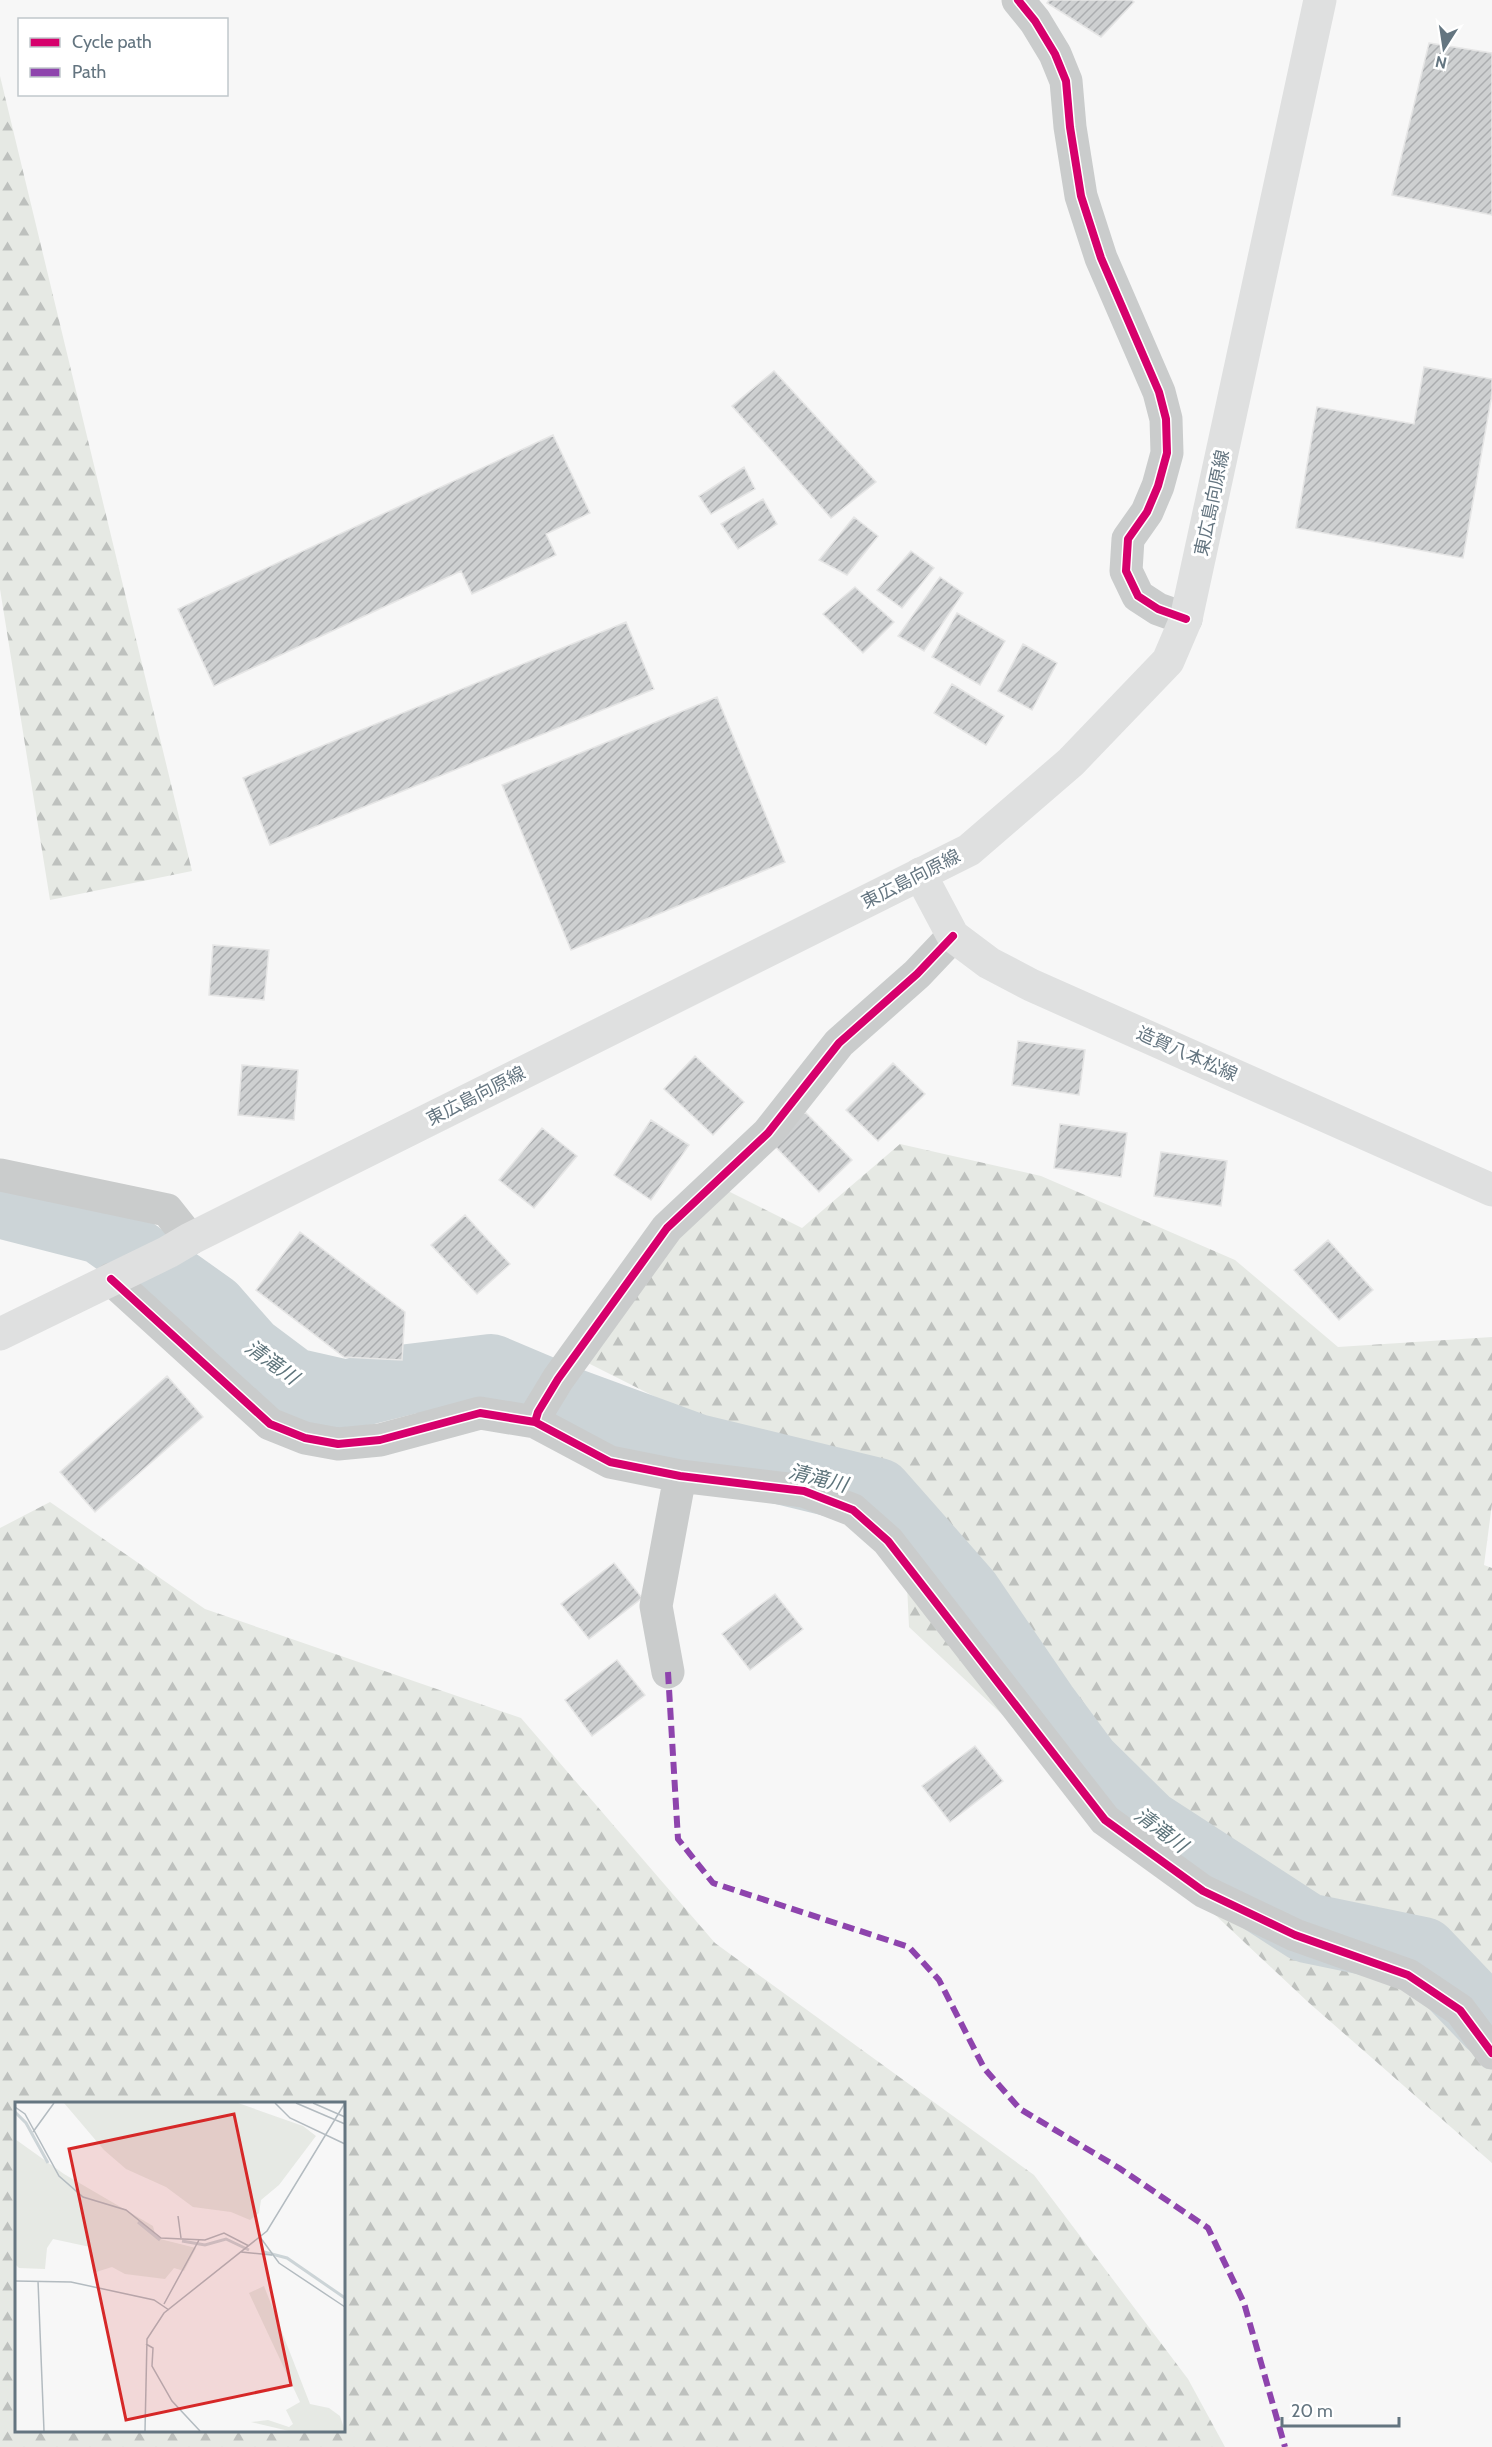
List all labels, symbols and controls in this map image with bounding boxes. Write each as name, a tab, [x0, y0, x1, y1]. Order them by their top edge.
legend	[18, 18, 228, 96]
north arrow	[1414, 18, 1474, 78]
text: Cycle path	[72, 31, 152, 53]
text: N	[1433, 52, 1448, 73]
text: Path	[72, 61, 106, 83]
street label: 東広島向原線	[1190, 448, 1234, 558]
street label: 東広島向原線	[858, 845, 964, 913]
street label: 造賀八本松線	[1133, 1022, 1241, 1086]
street label: 東広島向原線	[423, 1062, 529, 1130]
water label: 清滝川	[241, 1335, 305, 1391]
water label: 清滝川	[786, 1459, 852, 1497]
water label: 清滝川	[1130, 1802, 1194, 1859]
inset map	[15, 2102, 345, 2432]
scale bar	[1282, 2390, 1399, 2428]
text: 20 m	[1291, 2400, 1333, 2422]

